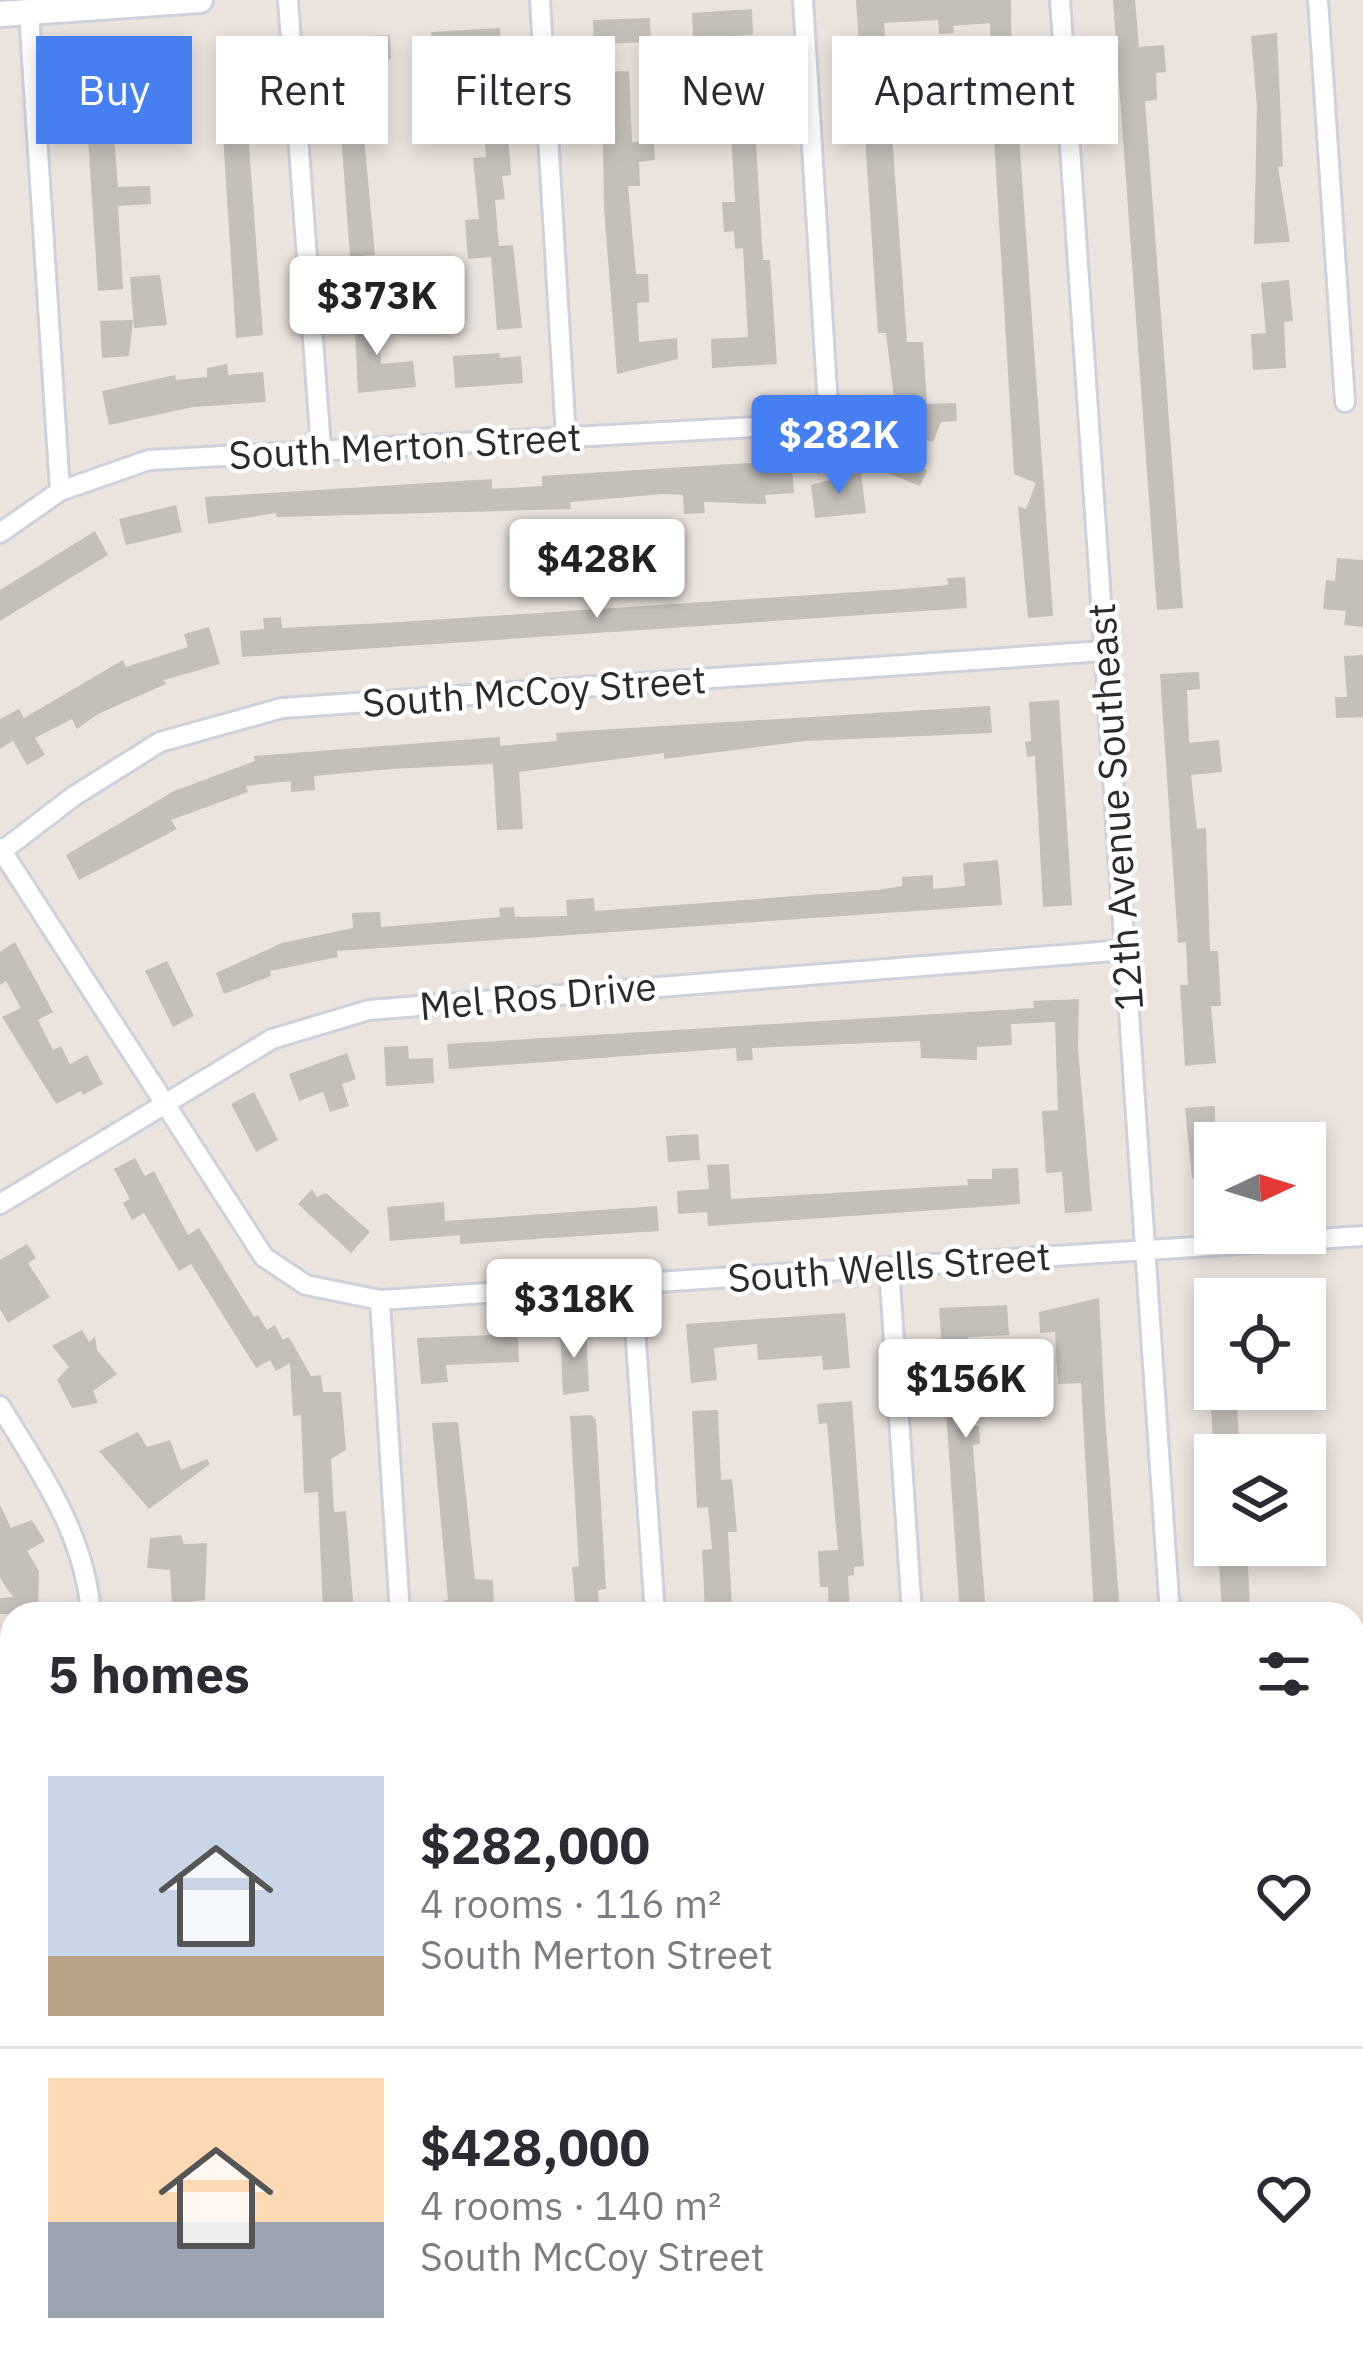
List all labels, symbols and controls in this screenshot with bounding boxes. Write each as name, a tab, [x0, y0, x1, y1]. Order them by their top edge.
chip: Buy	[36, 36, 192, 144]
chip: Rent	[216, 36, 388, 144]
chip: Filters	[412, 36, 615, 144]
chip: New	[639, 36, 808, 144]
chip: Apartment	[832, 36, 1118, 144]
pin: $373K	[293, 256, 461, 358]
text: $373K	[317, 269, 437, 320]
pin: $282K	[755, 395, 923, 497]
text: $282K	[779, 408, 899, 459]
street label: South Merton Street	[227, 411, 583, 480]
pin: $428K	[513, 519, 681, 621]
text: $428K	[537, 532, 657, 583]
street label: 12th Avenue Southeast	[1075, 602, 1154, 1013]
street label: South McCoy Street	[360, 653, 708, 728]
street label: Mel Ros Drive	[417, 960, 659, 1031]
north arrow	[1194, 1122, 1326, 1254]
map controls	[1194, 1122, 1326, 1566]
street label: South Wells Street	[726, 1230, 1052, 1303]
pin: $318K	[490, 1259, 658, 1361]
text: $318K	[514, 1272, 634, 1323]
button: locate	[1194, 1278, 1326, 1410]
pin: $156K	[882, 1339, 1050, 1441]
text: $156K	[906, 1352, 1026, 1403]
button: layers	[1194, 1434, 1326, 1566]
text: 5 homes	[48, 1641, 250, 1707]
icon: filters	[1251, 1641, 1317, 1707]
text: $282,000	[420, 1812, 650, 1878]
icon: home	[144, 1824, 288, 1968]
icon: heart	[1251, 1863, 1317, 1929]
text: 4 rooms · 116 m²	[420, 1878, 722, 1929]
text: South Merton Street	[420, 1929, 773, 1980]
text: $428,000	[420, 2114, 650, 2180]
icon: home	[144, 2126, 288, 2270]
icon: heart	[1251, 2165, 1317, 2231]
text: 4 rooms · 140 m²	[420, 2180, 722, 2231]
text: South McCoy Street	[420, 2231, 765, 2282]

